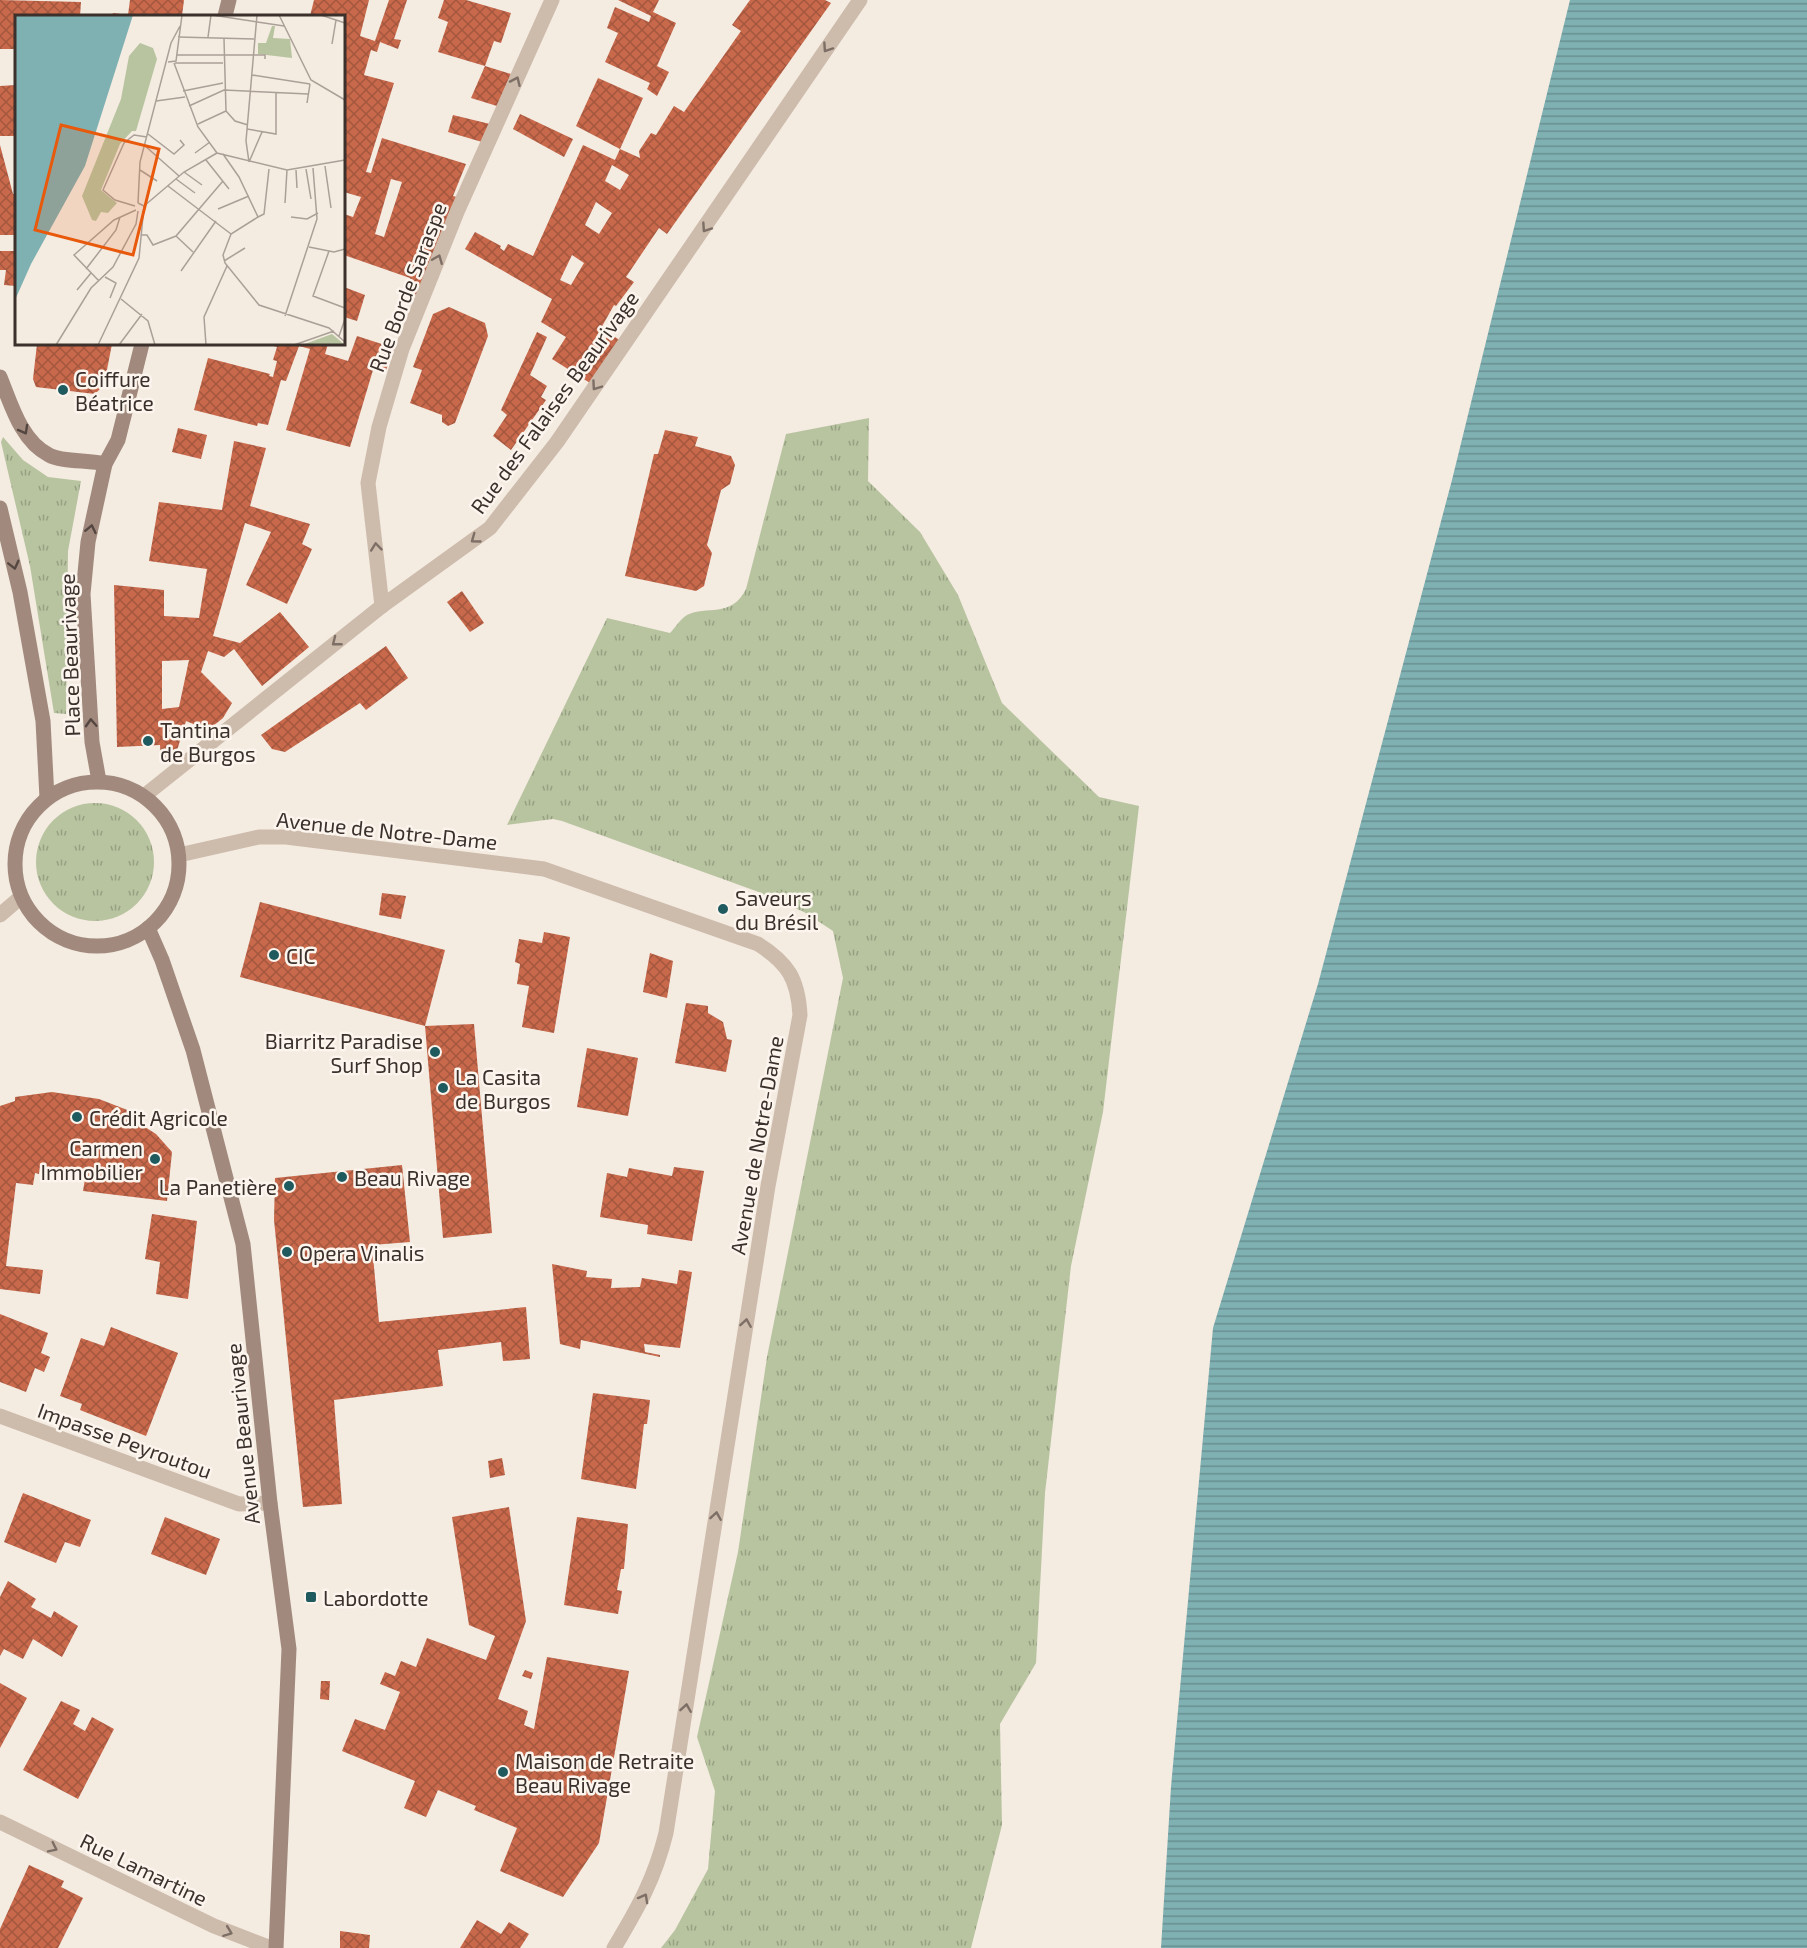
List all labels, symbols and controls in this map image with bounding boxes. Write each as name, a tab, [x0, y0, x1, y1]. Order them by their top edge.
inset map	[15, 15, 345, 345]
one-way arrow	[823, 42, 834, 53]
one-way arrow	[509, 76, 521, 87]
street label: Rue Borde Saraspe	[363, 199, 451, 375]
one-way arrow	[702, 222, 713, 233]
one-way arrow	[431, 254, 443, 265]
street label: Rue des Falaises Beaurivage	[465, 286, 643, 518]
place label: Coiffure Béatrice	[75, 366, 154, 415]
one-way arrow	[592, 380, 603, 391]
marker: Coiffure Béatrice	[56, 383, 70, 397]
one-way arrow	[17, 424, 28, 434]
one-way arrow	[84, 524, 97, 534]
one-way arrow	[471, 532, 482, 543]
one-way arrow	[370, 543, 383, 552]
one-way arrow	[6, 560, 19, 570]
street label: Place Beaurivage	[54, 573, 84, 737]
one-way arrow	[332, 634, 343, 645]
place label: Tantina de Burgos	[160, 717, 256, 766]
one-way arrow	[85, 719, 98, 728]
marker: Tantina de Burgos	[141, 734, 155, 748]
street label: Avenue de Notre-Dame	[275, 806, 499, 854]
place label: Saveurs du Brésil	[735, 885, 819, 934]
marker: Saveurs du Brésil	[716, 902, 730, 916]
place label: CIC	[286, 943, 315, 968]
marker: CIC	[267, 948, 281, 962]
place label: Biarritz Paradise Surf Shop	[265, 1028, 423, 1077]
street label: Avenue de Notre-Dame	[724, 1034, 788, 1256]
marker: Biarritz Paradise Surf Shop	[428, 1045, 442, 1059]
place label: La Casita de Burgos	[455, 1064, 551, 1113]
marker: La Casita de Burgos	[436, 1081, 450, 1095]
place label: Crédit Agricole	[89, 1105, 228, 1130]
marker: Crédit Agricole	[70, 1110, 84, 1124]
place label: Carmen Immobilier	[40, 1135, 144, 1184]
marker: Carmen Immobilier	[148, 1152, 162, 1166]
place label: Beau Rivage	[354, 1165, 470, 1190]
marker: Beau Rivage	[335, 1170, 349, 1184]
place label: La Panetière	[159, 1174, 277, 1199]
marker: La Panetière	[282, 1179, 296, 1193]
place label: Opera Vinalis	[299, 1240, 424, 1265]
marker: Opera Vinalis	[280, 1245, 294, 1259]
one-way arrow	[740, 1318, 752, 1328]
street label: Avenue Beaurivage	[220, 1342, 264, 1526]
street label: Impasse Peyroutou	[35, 1397, 215, 1483]
one-way arrow	[710, 1511, 722, 1520]
place label: Labordotte	[323, 1585, 429, 1610]
marker: Labordotte	[304, 1590, 318, 1604]
one-way arrow	[679, 1704, 692, 1714]
place label: Maison de Retraite Beau Rivage	[515, 1748, 694, 1797]
marker: Maison de Retraite Beau Rivage	[496, 1765, 510, 1779]
street label: Rue Lamartine	[76, 1827, 212, 1911]
one-way arrow	[46, 1840, 57, 1852]
one-way arrow	[637, 1893, 648, 1904]
one-way arrow	[222, 1925, 233, 1937]

